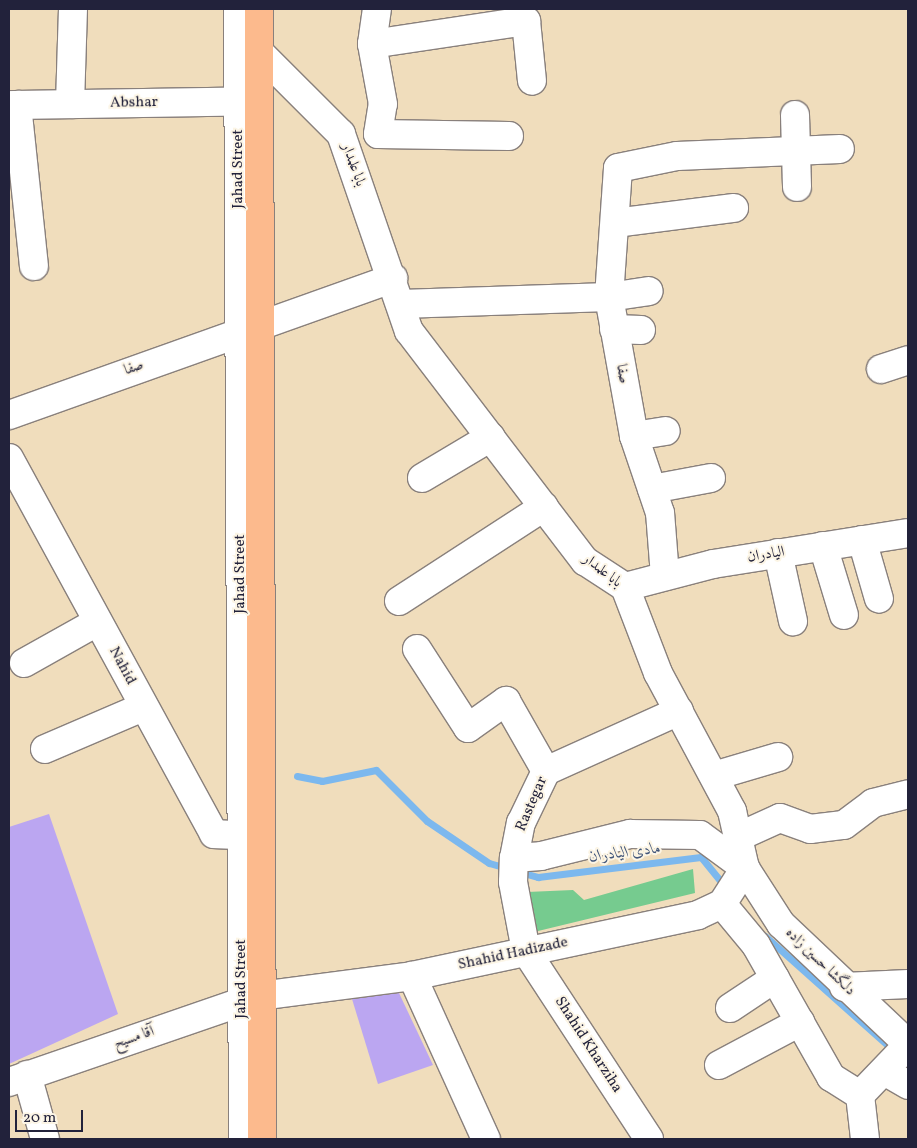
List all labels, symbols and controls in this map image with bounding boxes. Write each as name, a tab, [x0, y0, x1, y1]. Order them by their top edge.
street label: Abshar	[110, 94, 158, 112]
street label: Jahad Street	[230, 129, 248, 209]
street label: بابا علمدار	[337, 141, 369, 189]
street label: صفا	[122, 356, 146, 380]
street label: صفا	[611, 363, 633, 385]
street label: Jahad Street	[232, 534, 250, 614]
street label: الیادران	[746, 543, 786, 567]
street label: بابا علمدار	[579, 550, 625, 592]
street label: Nahid	[105, 644, 139, 688]
street label: Rastegar	[512, 774, 552, 834]
water label: مادی الیادران	[588, 839, 662, 867]
street label: دلگشا حسین زاده	[781, 924, 859, 1000]
street label: Shahid Hadizade	[456, 934, 570, 974]
street label: Jahad Street	[233, 939, 251, 1019]
street label: Shahid Kharziha	[550, 994, 626, 1096]
street label: آقا مسیح	[111, 1023, 157, 1053]
scale bar	[18, 1100, 85, 1132]
text: 20 m	[23, 1108, 56, 1129]

